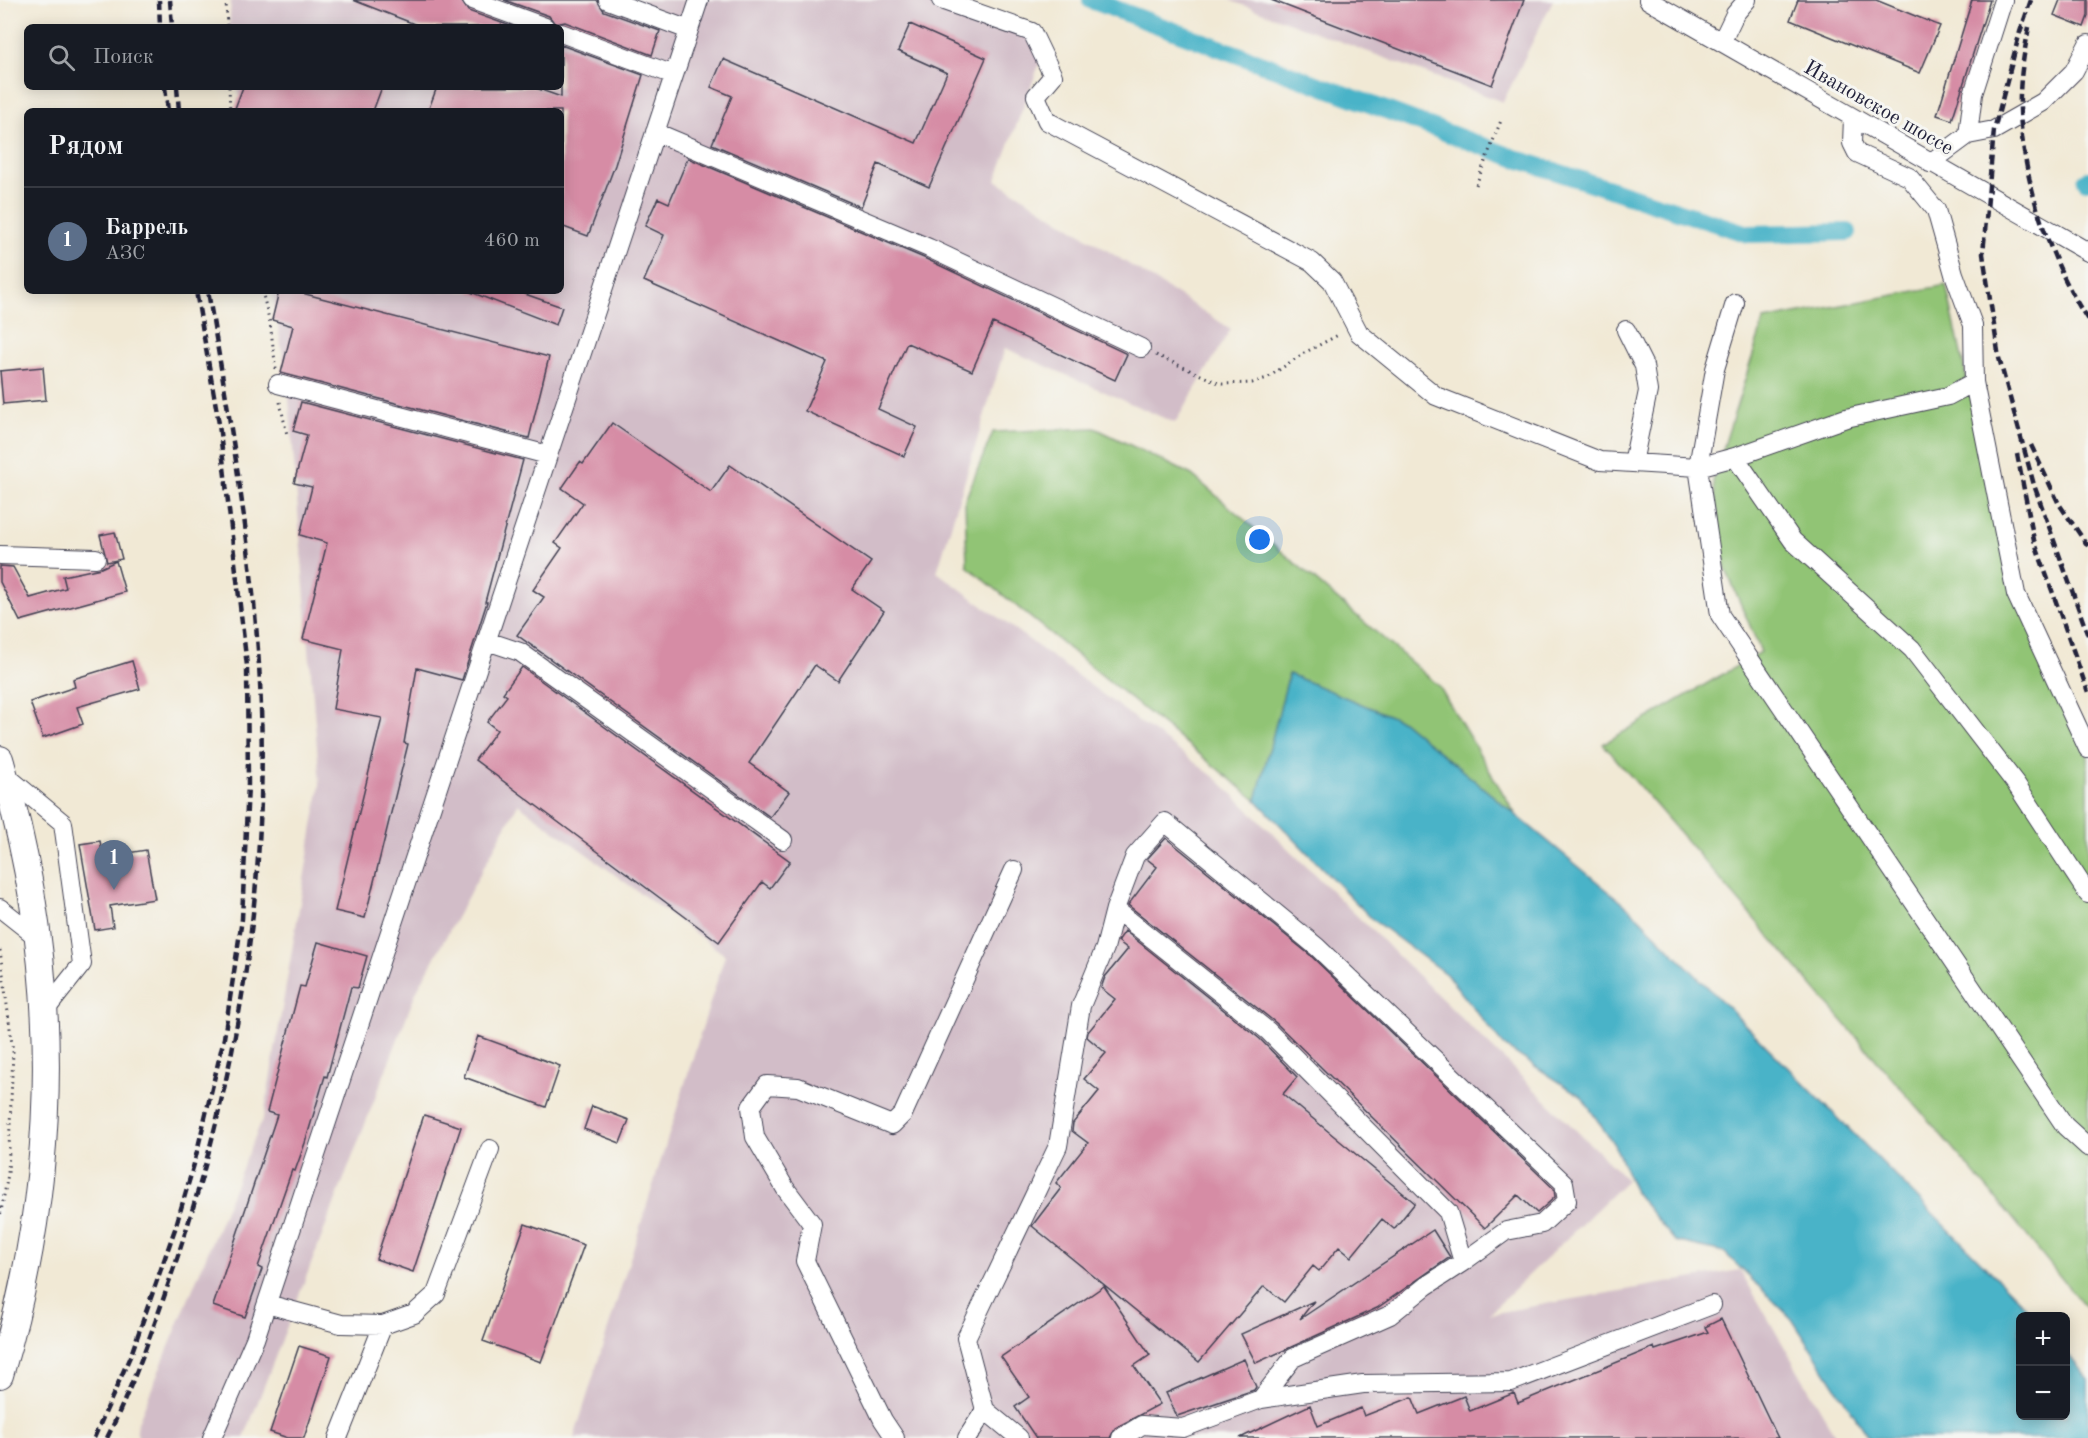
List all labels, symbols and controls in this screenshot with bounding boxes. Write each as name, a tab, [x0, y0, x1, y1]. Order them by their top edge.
search box	[24, 24, 564, 90]
icon: search	[45, 41, 78, 74]
text: Поиск	[93, 46, 154, 68]
street label: Ивановское шоссе	[1800, 57, 1957, 160]
text: Рядом	[48, 134, 123, 160]
text: Баррель	[105, 217, 188, 239]
text: 1	[62, 231, 73, 251]
text: 460 m	[484, 231, 540, 251]
text: АЗС	[105, 244, 146, 264]
your location	[1245, 525, 1274, 554]
pin: 1	[94, 840, 134, 890]
map controls	[2016, 1312, 2070, 1420]
button: +	[2016, 1312, 2070, 1366]
button: −	[2016, 1366, 2070, 1420]

